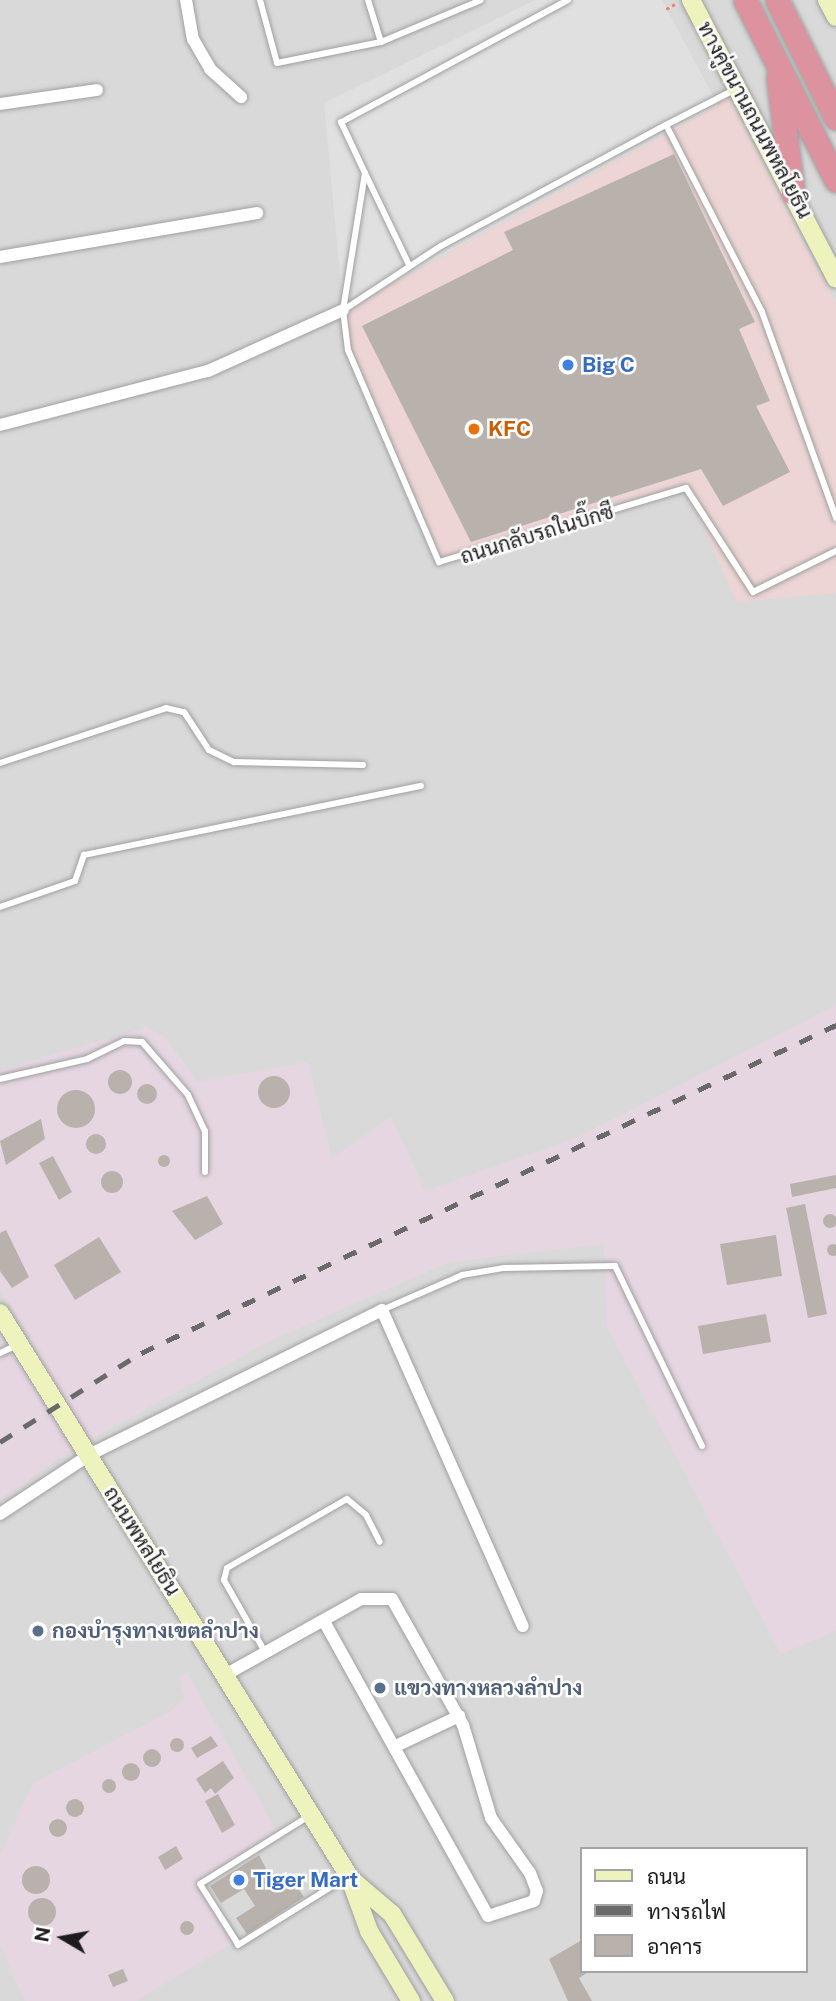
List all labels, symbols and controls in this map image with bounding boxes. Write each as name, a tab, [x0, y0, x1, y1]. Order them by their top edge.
street label: ทางคู่ขนานถนนพหลโยธิน	[692, 17, 818, 223]
place label: Big C	[582, 352, 635, 378]
marker: Big C	[560, 357, 576, 373]
place label: KFC	[488, 416, 531, 442]
marker: KFC	[466, 421, 482, 437]
street label: ถนนกลับรถในบิ๊กซี	[457, 499, 617, 569]
street label: ถนนพหลโยธิน	[98, 1482, 186, 1600]
place label: กองบำรุงทางเขตลำปาง	[52, 1618, 259, 1644]
marker: กองบำรุงทางเขตลำปาง	[30, 1623, 46, 1639]
place label: แขวงทางหลวงลำปาง	[394, 1675, 582, 1701]
marker: แขวงทางหลวงลำปาง	[372, 1680, 388, 1696]
legend	[580, 1847, 808, 1973]
text: ถนน	[647, 1864, 686, 1889]
place label: Tiger Mart	[253, 1867, 358, 1893]
marker: Tiger Mart	[231, 1872, 247, 1888]
text: ทางรถไฟ	[647, 1899, 726, 1924]
north arrow	[28, 1903, 98, 1973]
text: N	[30, 1925, 54, 1944]
text: อาคาร	[647, 1934, 703, 1959]

